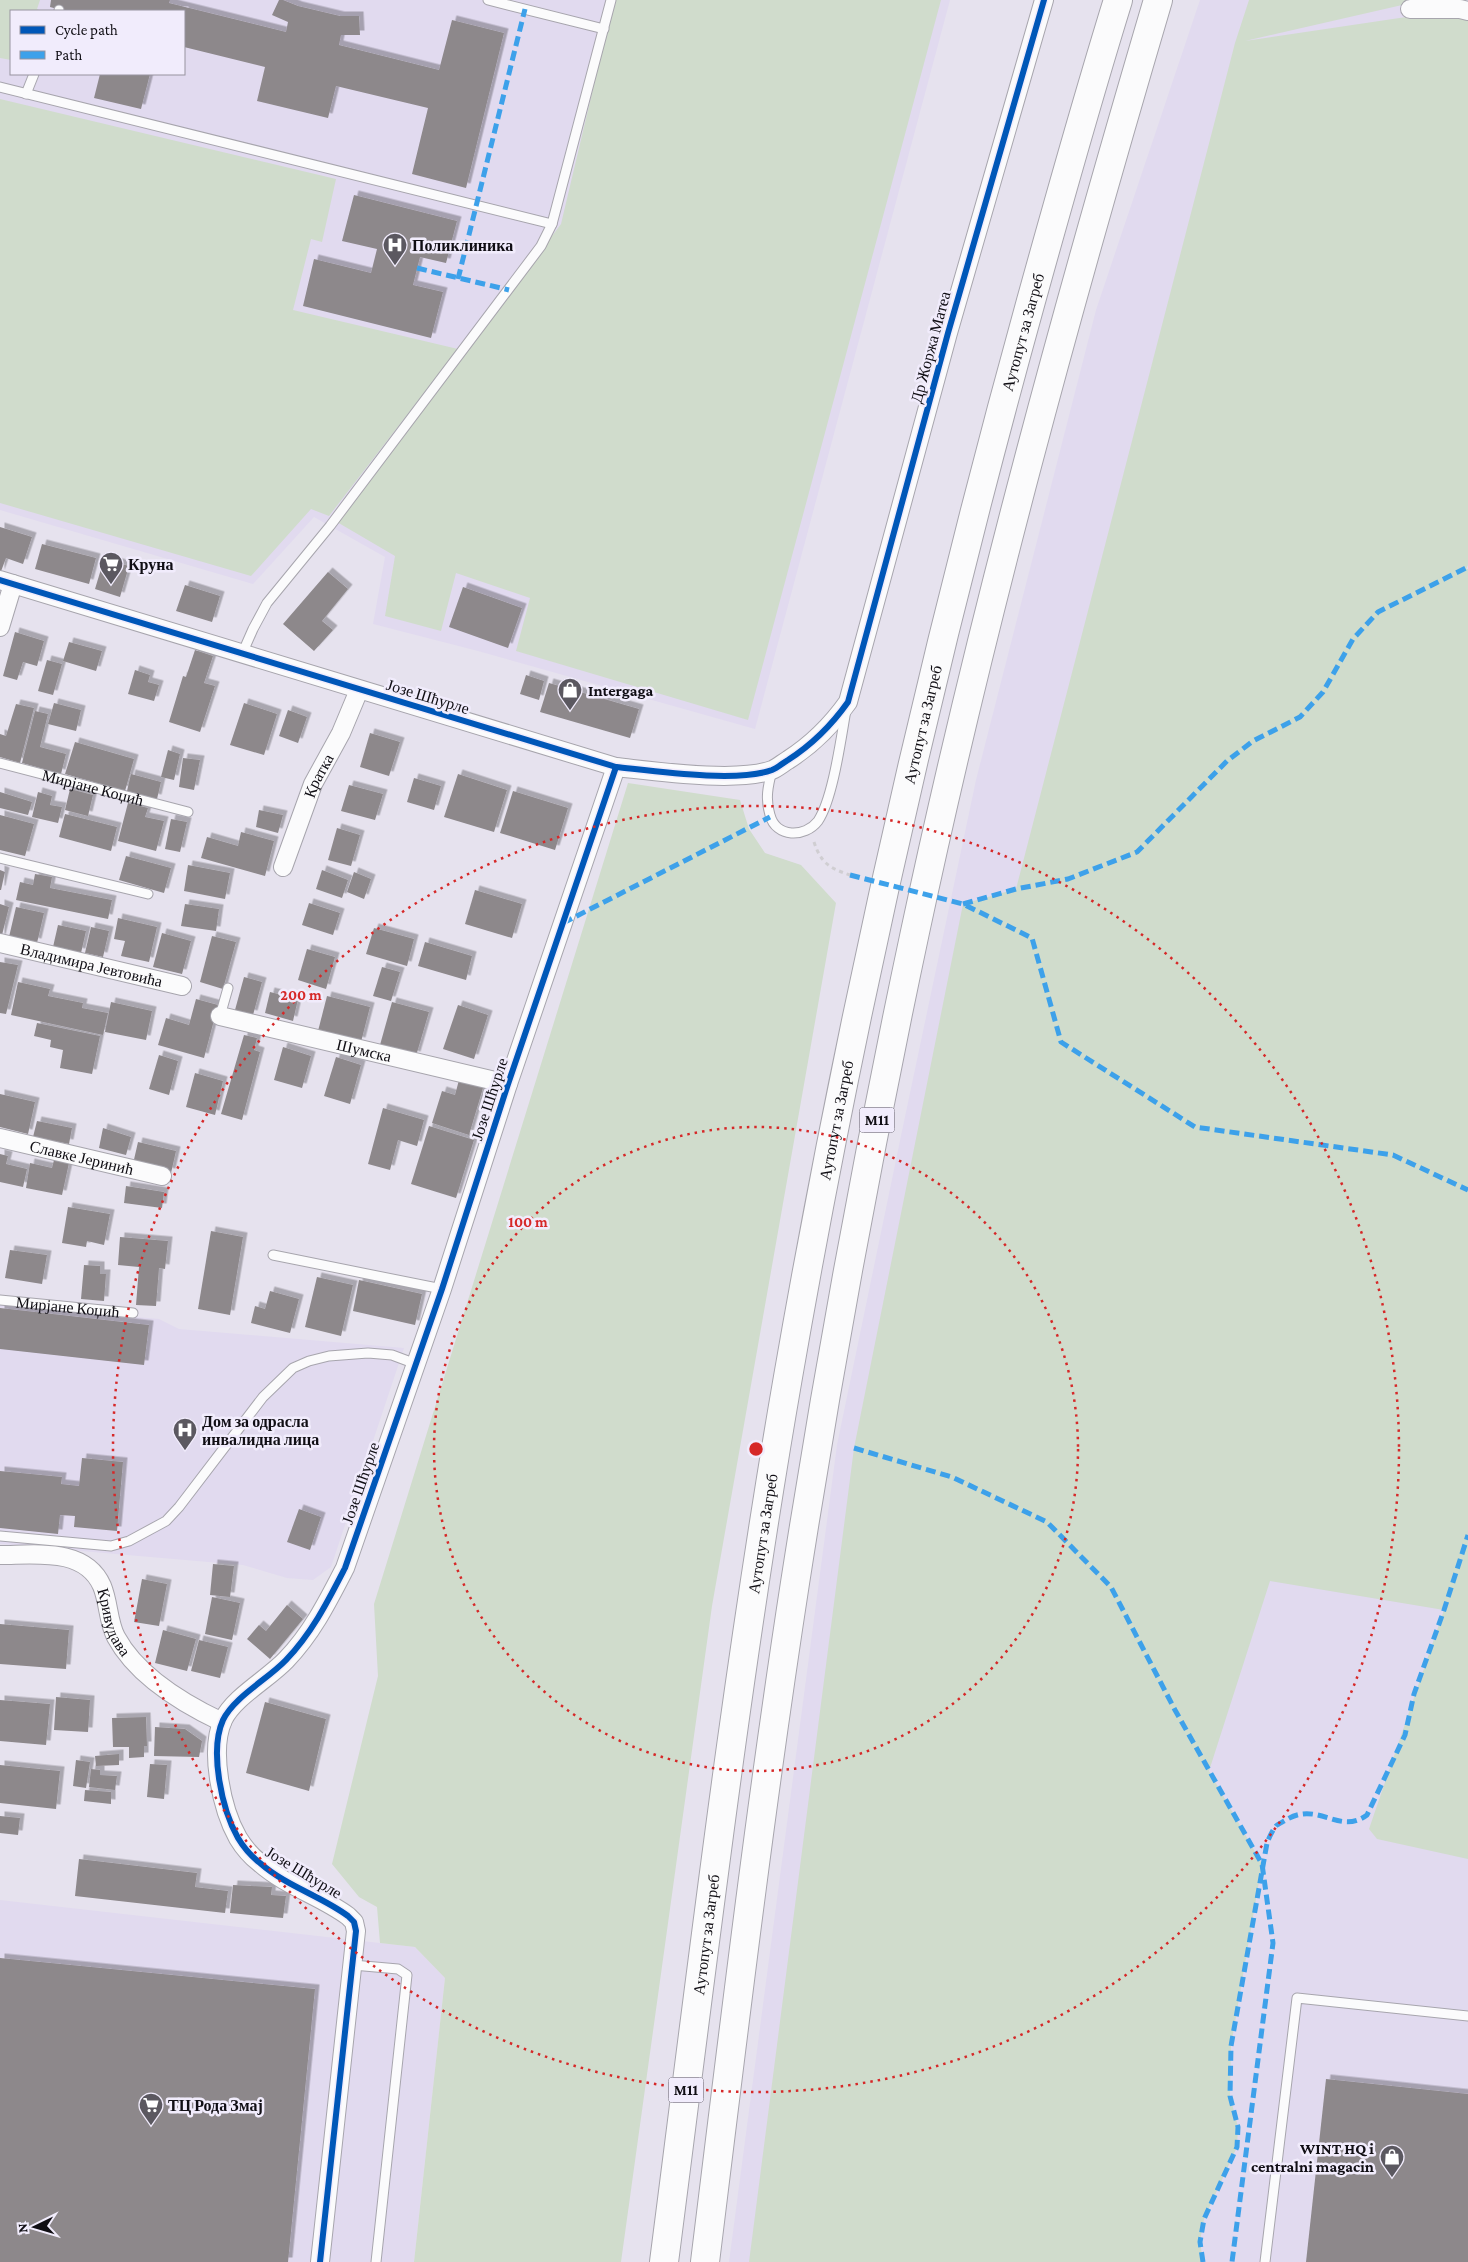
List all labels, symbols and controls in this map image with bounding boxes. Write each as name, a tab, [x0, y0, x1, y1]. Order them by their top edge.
legend	[10, 10, 185, 75]
text: Cycle path	[55, 22, 118, 39]
text: Path	[55, 47, 82, 63]
hospital icon: Поликлиника	[382, 232, 408, 266]
place label: Поликлиника	[412, 237, 513, 254]
street label: Аутопут за Загреб	[999, 271, 1047, 393]
street label: Др Жоржа Матеа	[907, 289, 955, 405]
supermarket icon: Круна	[98, 551, 124, 585]
place label: Круна	[128, 556, 174, 574]
street label: Аутопут за Загреб	[900, 664, 945, 786]
street label: Јозе Шћурле	[384, 676, 471, 718]
shop icon: Intergaga	[557, 677, 583, 711]
place label: Intergaga	[588, 682, 654, 699]
street label: Кратка	[301, 751, 337, 800]
street label: Мирјане Коџић	[40, 766, 145, 809]
street label: Владимира Јевтовића	[18, 940, 164, 990]
text: 200 m	[280, 987, 322, 1003]
street label: Шумска	[335, 1036, 393, 1065]
street label: Јозе Шћурле	[468, 1056, 512, 1143]
street label: Аутопут за Загреб	[816, 1059, 857, 1181]
road number: M11	[860, 1108, 894, 1132]
street label: Славке Јеринић	[28, 1137, 135, 1178]
text: 100 m	[508, 1214, 548, 1230]
street label: Мирјане Коџић	[15, 1294, 120, 1321]
place label: Дом за одрасла инвалидна лица	[202, 1413, 319, 1448]
hospital icon: Дом за одрасла инвалидна лица	[172, 1417, 198, 1451]
street label: Јозе Шћурле	[338, 1440, 383, 1527]
centre of rings	[747, 1440, 765, 1458]
street label: Аутопут за Загреб	[745, 1472, 781, 1595]
street label: Кривудава	[94, 1586, 134, 1660]
street label: Јозе Шћурле	[262, 1843, 345, 1903]
street label: Аутопут за Загреб	[690, 1873, 723, 1996]
road number: M11	[668, 2078, 704, 2102]
supermarket icon: ТЦ Рода Змај	[138, 2092, 164, 2126]
place label: ТЦ Рода Змај	[168, 2097, 263, 2115]
place label: WINT HQ i centralni magacin	[1251, 2140, 1374, 2175]
shop icon: WINT HQ i centralni magacin	[1379, 2144, 1405, 2178]
north arrow	[10, 2202, 60, 2252]
text: N	[14, 2222, 30, 2234]

